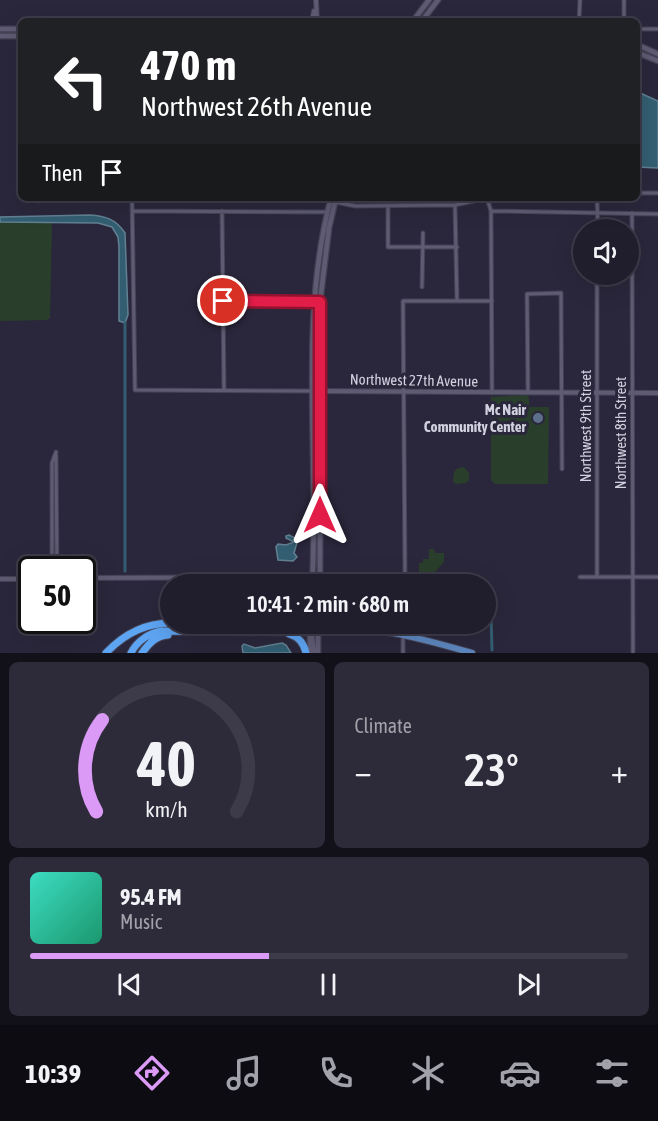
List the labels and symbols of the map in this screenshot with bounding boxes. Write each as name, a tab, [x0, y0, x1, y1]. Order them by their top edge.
pin	[197, 275, 248, 326]
street label: Northwest 27th Avenue	[350, 370, 478, 390]
street label: Northwest 9th Street	[577, 370, 594, 482]
street label: Northwest 8th Street	[612, 377, 629, 489]
place label: Mc Nair Community Center	[424, 401, 527, 435]
marker: Mc Nair Community Center	[531, 411, 545, 425]
position arrow	[288, 483, 352, 547]
speed limit sign: 50	[18, 556, 96, 634]

